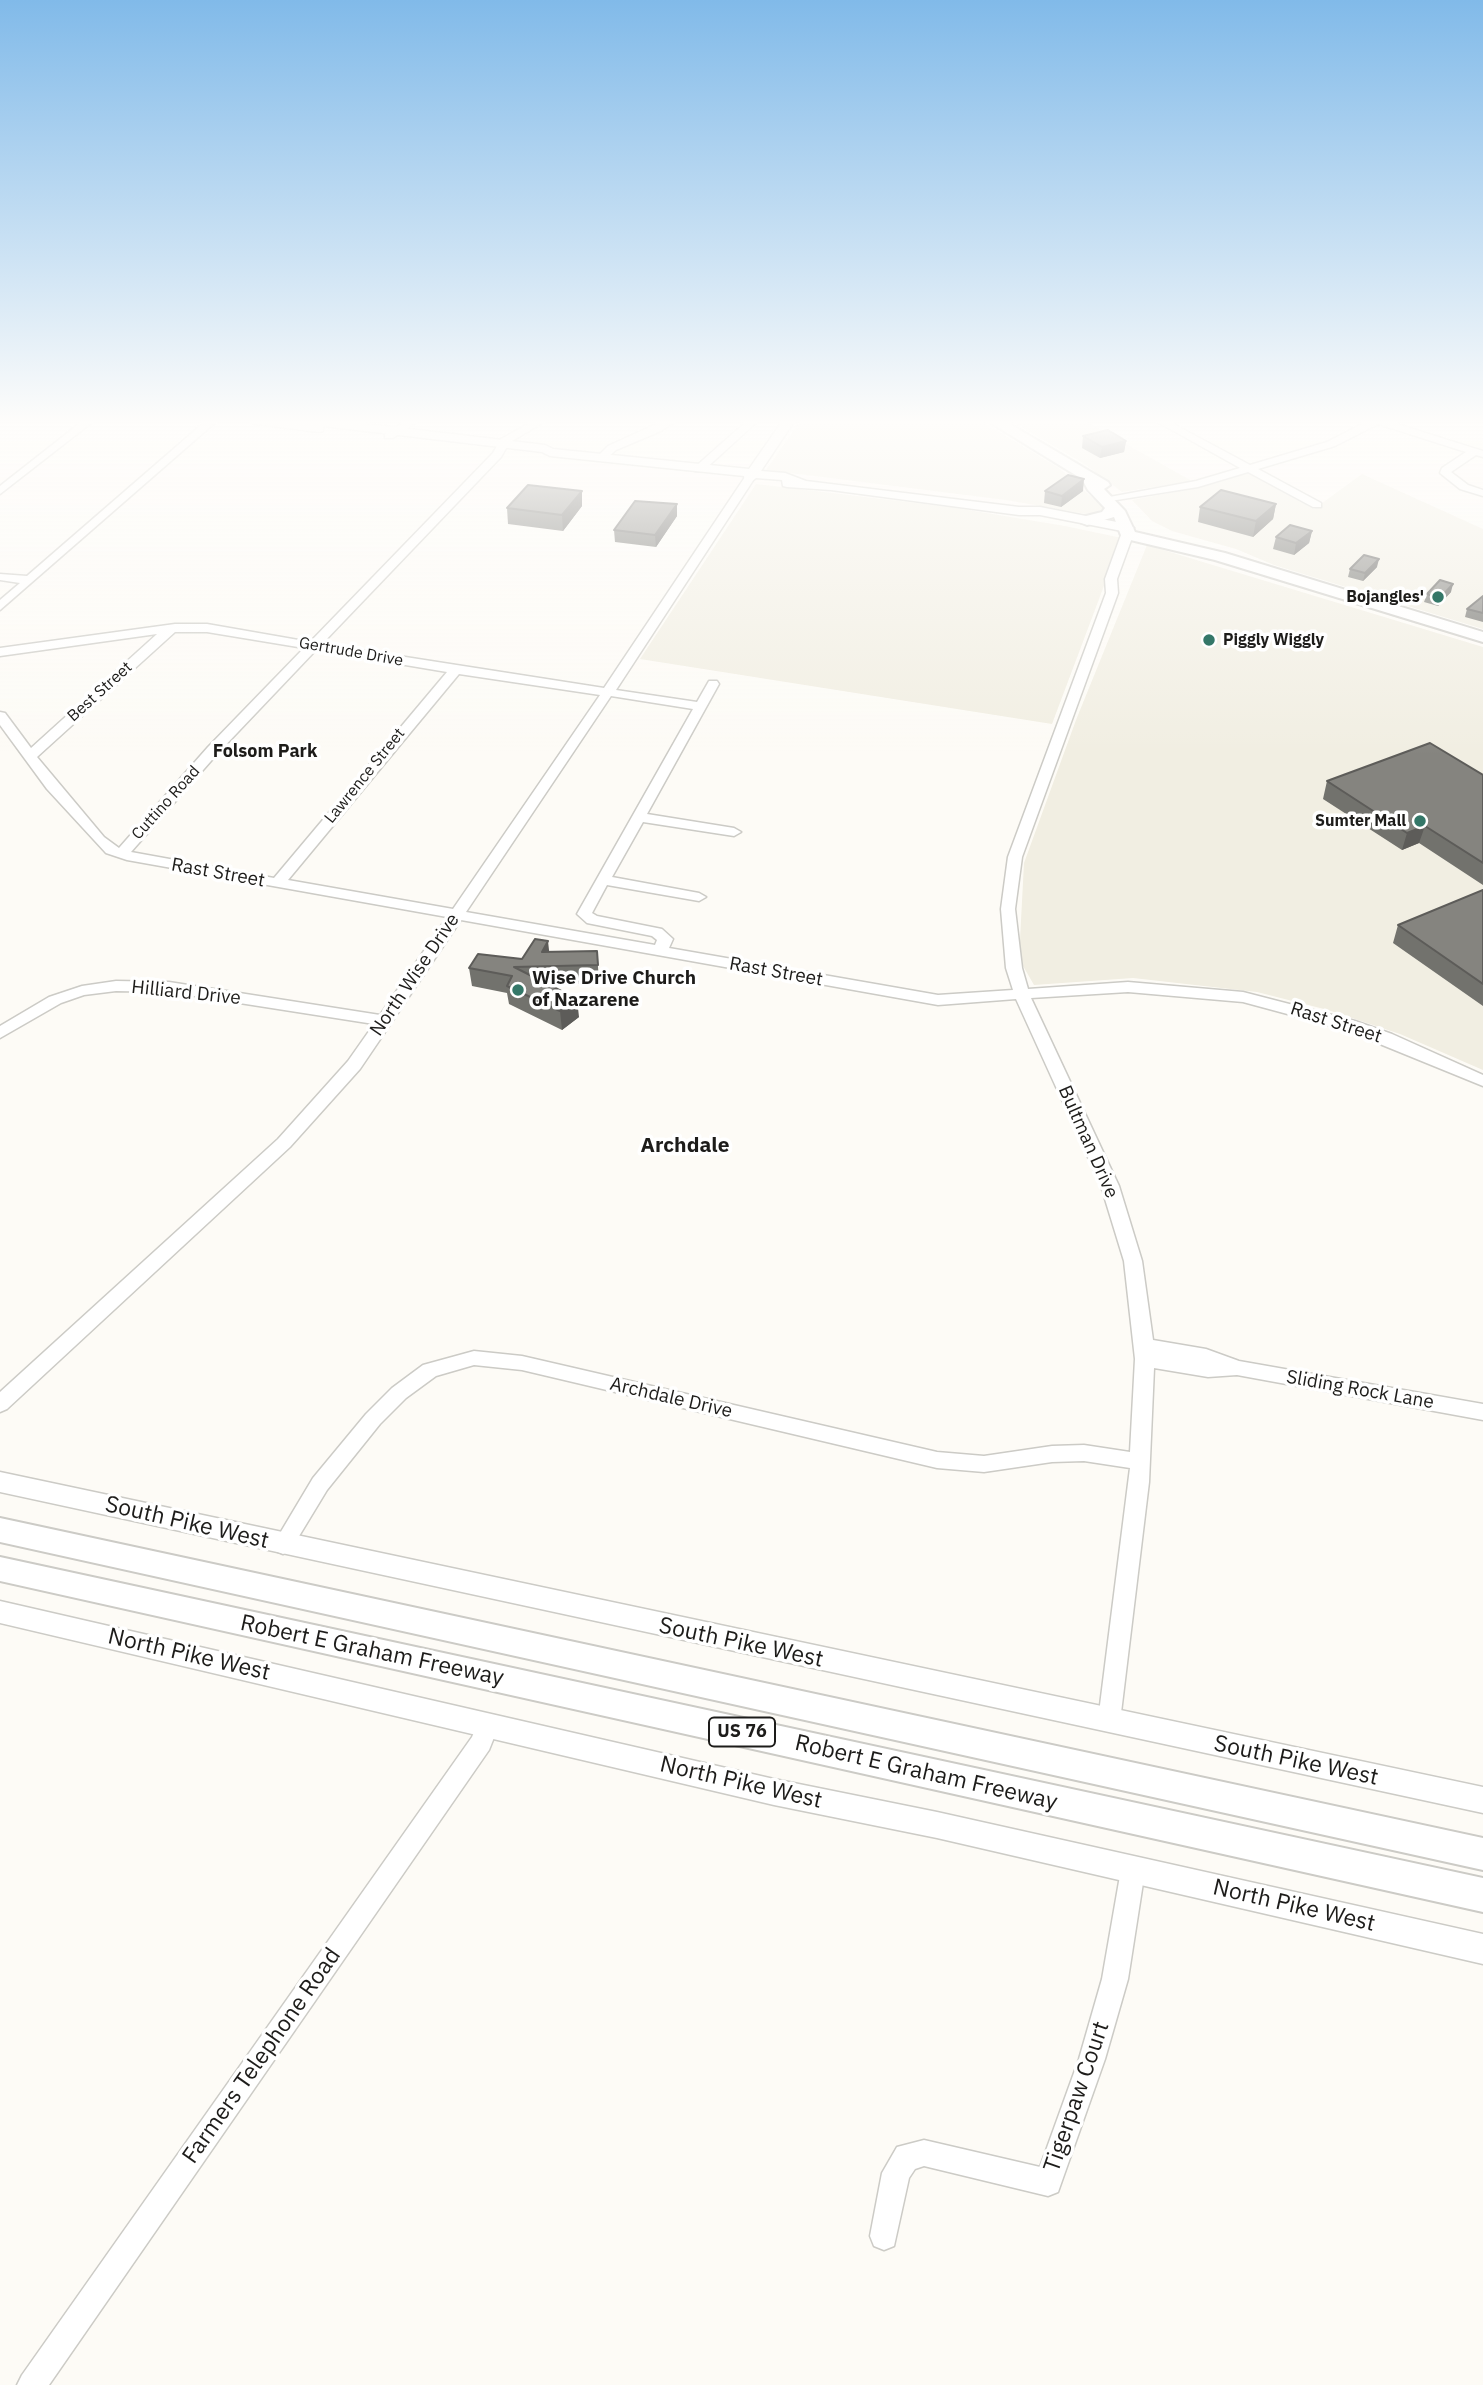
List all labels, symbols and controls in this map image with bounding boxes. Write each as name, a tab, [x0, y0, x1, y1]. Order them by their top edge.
place label: Bojangles'	[1346, 587, 1424, 607]
marker: Bojangles'	[1430, 589, 1446, 605]
place label: Piggly Wiggly	[1223, 630, 1324, 650]
marker: Piggly Wiggly	[1201, 632, 1217, 648]
street label: Gertrude Drive	[297, 633, 405, 671]
street label: Best Street	[64, 658, 136, 726]
street label: Lawrence Street	[321, 725, 409, 827]
district label: Folsom Park	[213, 741, 317, 763]
street label: Cuttino Road	[128, 762, 204, 844]
place label: Sumter Mall	[1315, 811, 1406, 831]
marker: Sumter Mall	[1412, 813, 1428, 829]
street label: Rast Street	[169, 854, 267, 892]
street label: North Wise Drive	[366, 909, 464, 1041]
street label: Rast Street	[727, 953, 825, 991]
place label: Wise Drive Church of Nazarene	[532, 968, 696, 1012]
street label: Hilliard Drive	[130, 976, 242, 1010]
marker: Wise Drive Church of Nazarene	[510, 982, 526, 998]
street label: Rast Street	[1288, 998, 1384, 1048]
street label: Bultman Drive	[1053, 1082, 1123, 1202]
district label: Archdale	[640, 1133, 730, 1159]
street label: Sliding Rock Lane	[1284, 1366, 1436, 1414]
street label: Archdale Drive	[608, 1373, 734, 1423]
street label: South Pike West	[102, 1491, 272, 1555]
street label: Robert E Graham Freeway	[238, 1610, 506, 1692]
street label: South Pike West	[656, 1612, 826, 1674]
street label: North Pike West	[105, 1623, 273, 1687]
road number: US 76	[709, 1717, 775, 1746]
street label: Robert E Graham Freeway	[792, 1729, 1060, 1817]
street label: South Pike West	[1211, 1730, 1381, 1792]
street label: North Pike West	[657, 1751, 825, 1815]
street label: North Pike West	[1210, 1874, 1378, 1938]
street label: Farmers Telephone Road	[177, 1943, 347, 2169]
street label: Tigerpaw Court	[1038, 2018, 1116, 2176]

